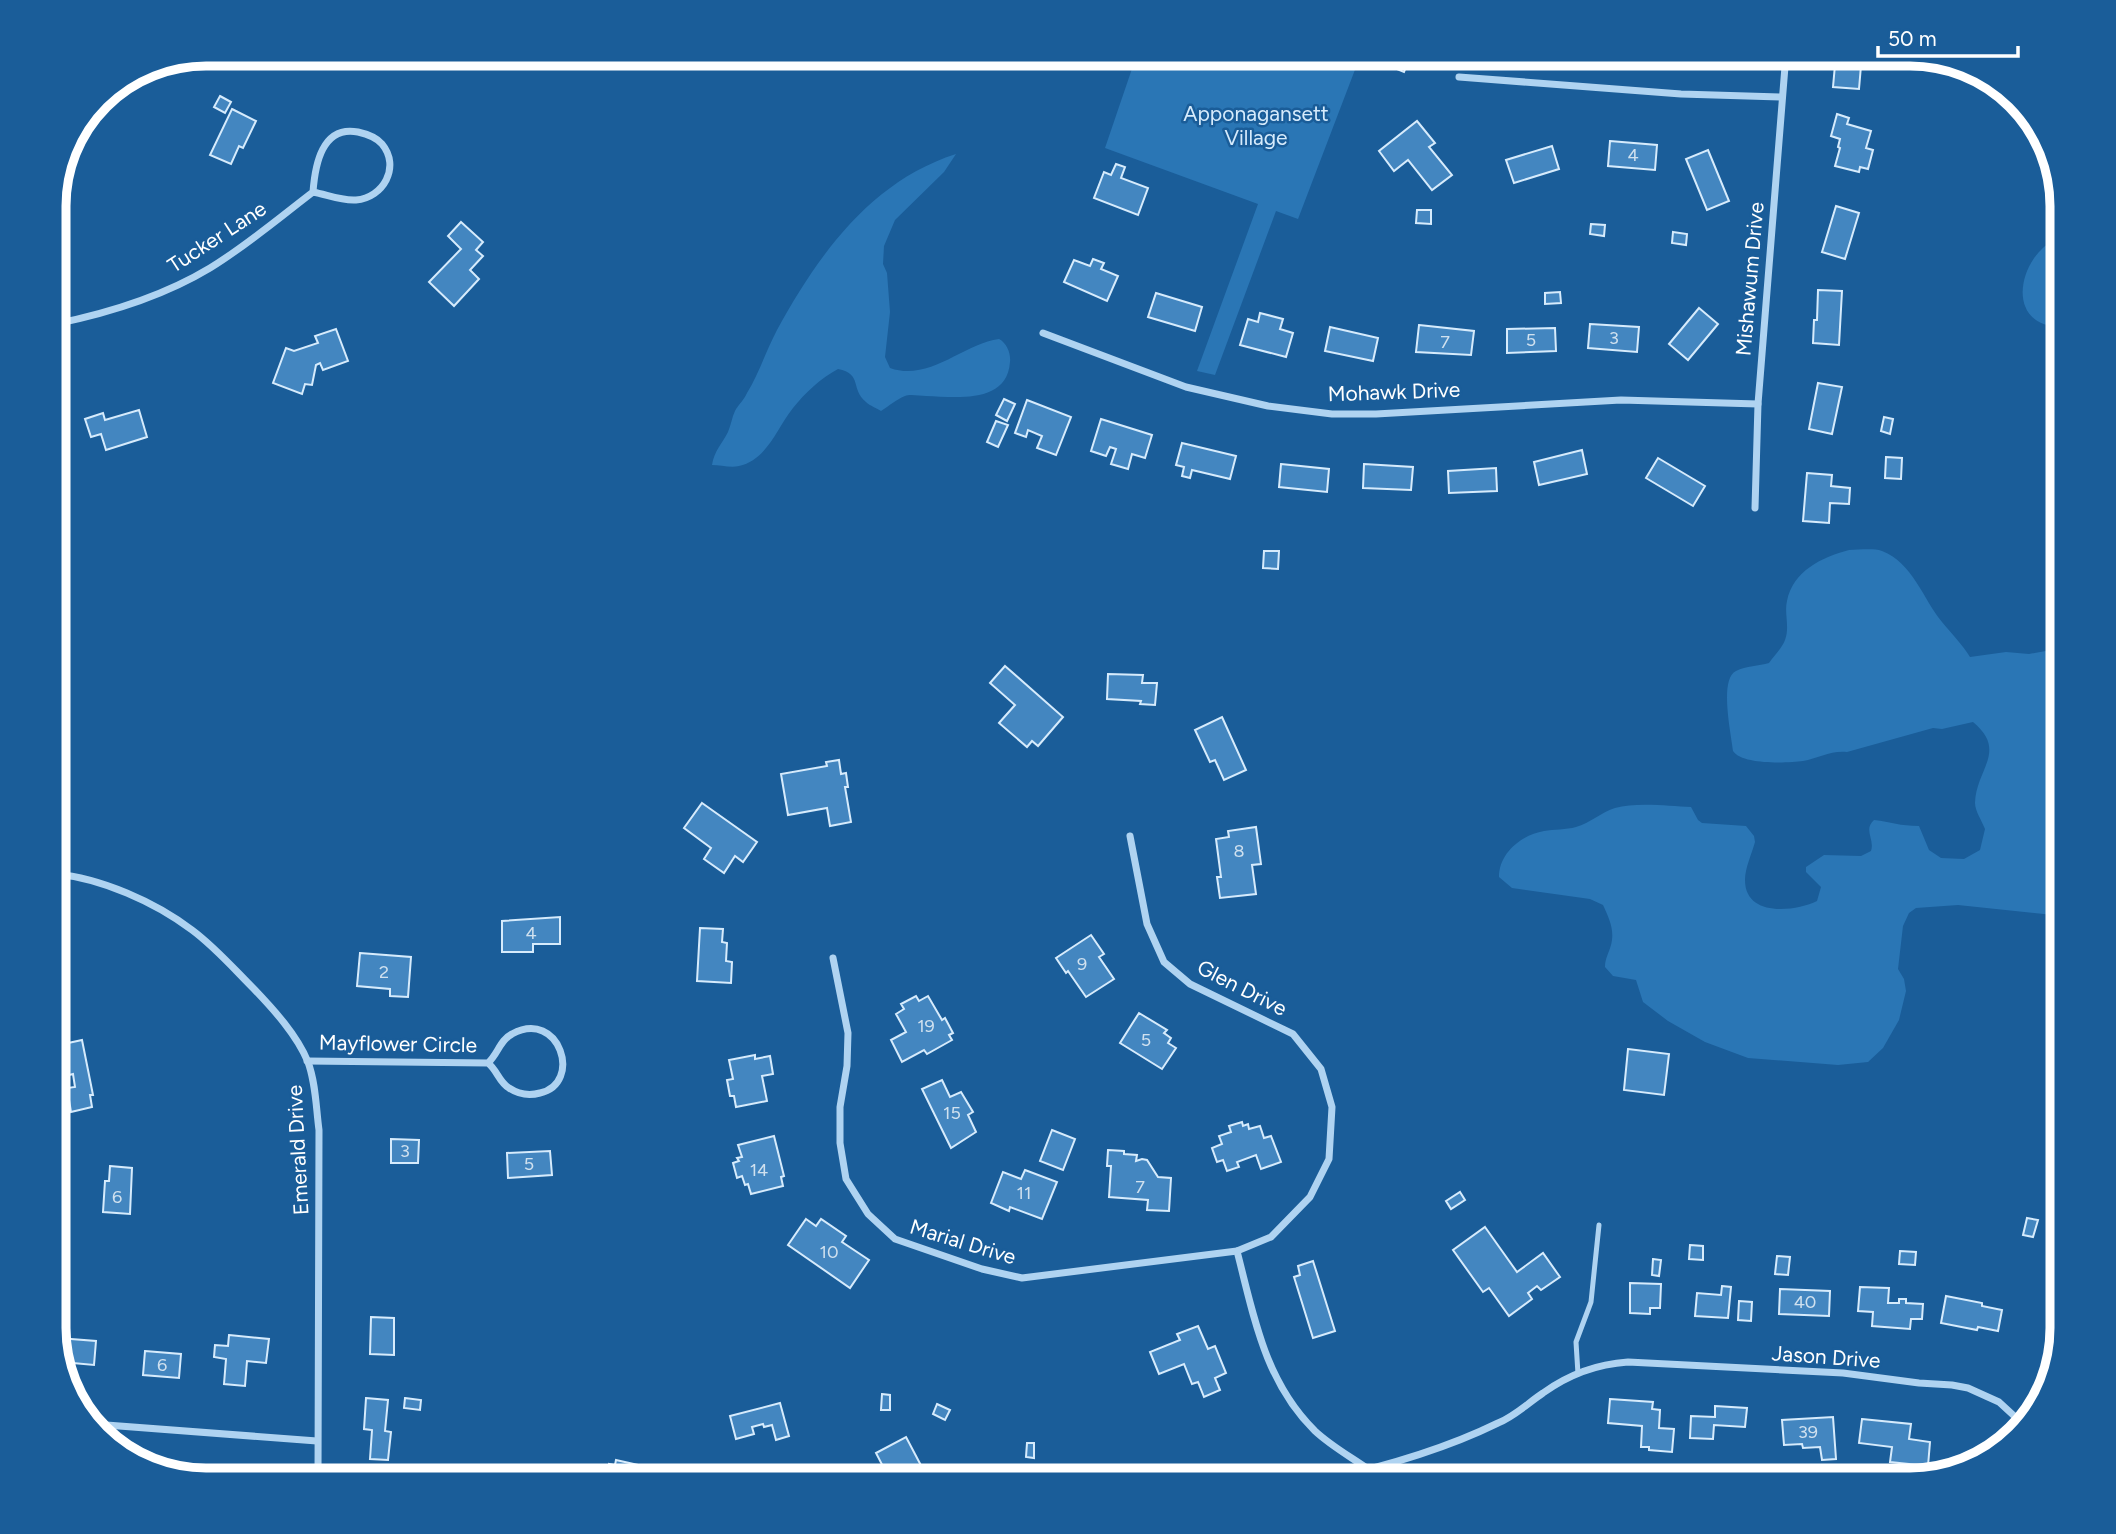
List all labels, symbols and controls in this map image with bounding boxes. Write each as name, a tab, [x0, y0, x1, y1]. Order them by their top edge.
scale bar	[1878, 14, 2018, 58]
text: 50 m	[1888, 26, 1937, 51]
park label: Apponagansett Village	[1183, 101, 1329, 150]
house number: 4	[1627, 144, 1639, 166]
street label: Tucker Lane	[163, 196, 271, 278]
street label: Mishawum Drive	[1730, 201, 1769, 357]
house number: 3	[1609, 327, 1619, 349]
house number: 5	[1526, 329, 1536, 351]
house number: 7	[1440, 331, 1450, 353]
street label: Mohawk Drive	[1327, 377, 1461, 406]
house number: 8	[1233, 840, 1245, 862]
house number: 4	[525, 922, 537, 944]
house number: 9	[1077, 953, 1087, 975]
street label: Glen Drive	[1193, 954, 1291, 1021]
house number: 2	[379, 961, 389, 983]
house number: 19	[917, 1015, 935, 1037]
house number: 5	[1141, 1029, 1151, 1051]
street label: Mayflower Circle	[319, 1030, 477, 1057]
street label: Emerald Drive	[282, 1084, 313, 1216]
house number: 15	[943, 1102, 961, 1124]
house number: 3	[400, 1140, 410, 1162]
house number: 5	[524, 1153, 534, 1175]
house number: 14	[750, 1159, 768, 1181]
house number: 7	[1135, 1176, 1145, 1198]
house number: 11	[1017, 1182, 1031, 1204]
house number: 6	[112, 1186, 122, 1208]
street label: Marial Drive	[907, 1214, 1019, 1269]
house number: 10	[820, 1241, 838, 1263]
house number: 40	[1794, 1291, 1816, 1313]
street label: Jason Drive	[1771, 1340, 1881, 1373]
house number: 6	[157, 1354, 167, 1376]
house number: 39	[1798, 1421, 1818, 1443]

